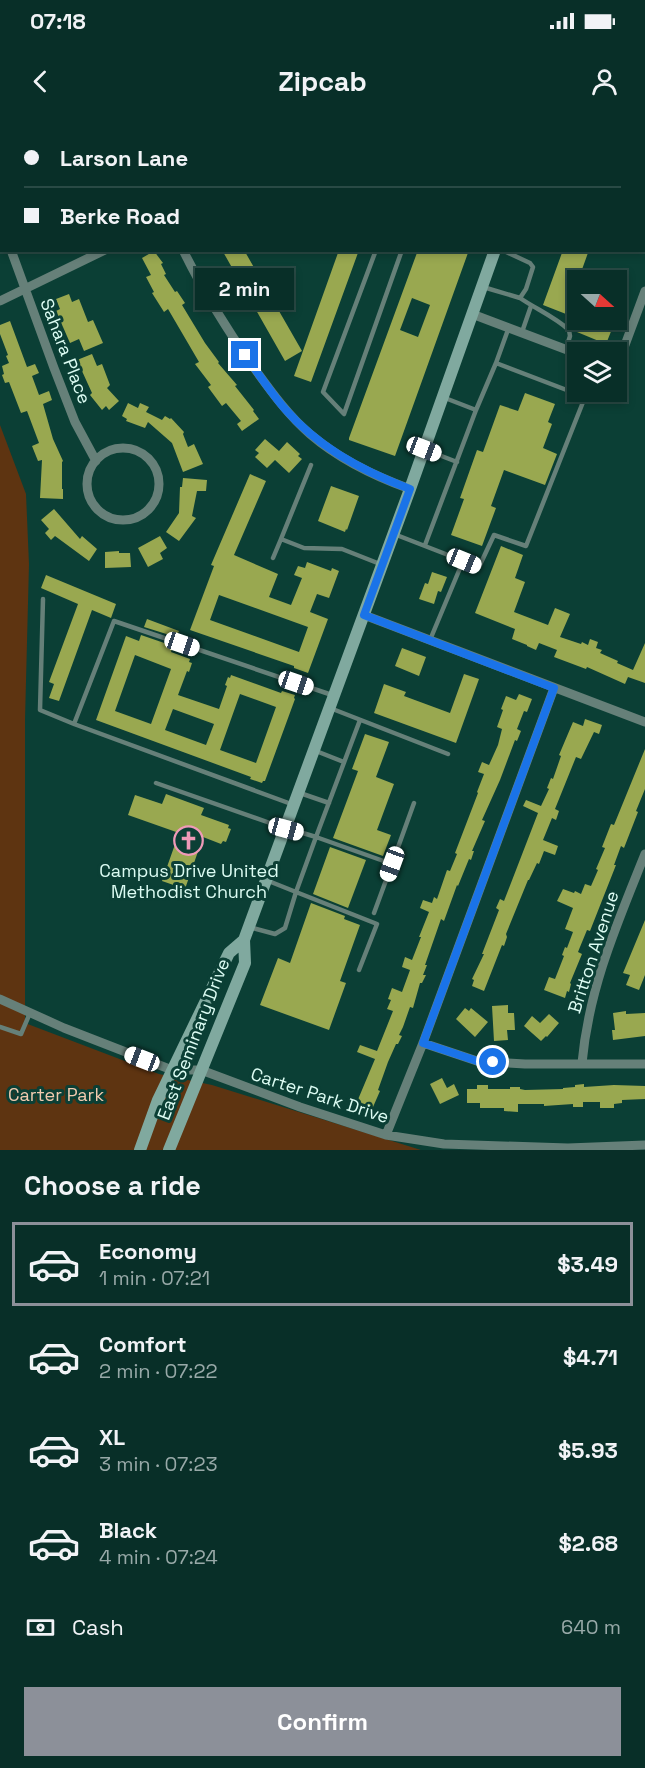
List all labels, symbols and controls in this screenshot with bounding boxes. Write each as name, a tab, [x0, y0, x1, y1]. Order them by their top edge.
text: 07:18	[30, 7, 86, 35]
text: Zipcab	[278, 64, 367, 99]
icon: back	[24, 65, 57, 98]
icon: person	[588, 65, 621, 98]
text: Larson Lane	[60, 144, 188, 172]
text: Berke Road	[60, 202, 180, 230]
callout: 2 min	[196, 268, 294, 310]
north arrow	[567, 270, 627, 330]
map controls	[567, 270, 627, 402]
text: 2 min	[219, 276, 270, 302]
street label: Sahara Place	[35, 295, 97, 407]
route end	[231, 341, 258, 368]
button: layers	[567, 342, 627, 402]
car	[404, 434, 444, 464]
car	[444, 546, 484, 576]
car	[162, 630, 202, 658]
car	[276, 669, 316, 697]
car	[266, 816, 306, 842]
church icon: Campus Drive United Methodist Church	[173, 825, 205, 857]
car	[377, 844, 407, 884]
place label: Campus Drive United Methodist Church	[99, 859, 279, 903]
street label: Britton Avenue	[562, 888, 624, 1016]
street label: East Seminary Drive	[152, 955, 234, 1123]
car	[122, 1044, 162, 1074]
route start	[479, 1048, 506, 1075]
street label: Carter Park Drive	[248, 1062, 392, 1128]
park label: Carter Park	[8, 1083, 104, 1106]
text: Choose a ride	[24, 1168, 201, 1203]
icon: car	[27, 1237, 81, 1291]
text: Economy	[99, 1237, 197, 1265]
text: $3.49	[557, 1250, 618, 1278]
text: 1 min · 07:21	[99, 1265, 210, 1291]
icon: car	[27, 1330, 81, 1384]
text: Comfort	[99, 1330, 187, 1358]
text: $4.71	[563, 1343, 618, 1371]
text: 2 min · 07:22	[99, 1358, 218, 1384]
icon: car	[27, 1423, 81, 1477]
text: XL	[99, 1423, 125, 1451]
text: $5.93	[558, 1436, 618, 1464]
text: 3 min · 07:23	[99, 1451, 217, 1477]
icon: car	[27, 1516, 81, 1570]
text: Black	[99, 1516, 157, 1544]
text: $2.68	[558, 1529, 618, 1557]
text: 4 min · 07:24	[99, 1544, 218, 1570]
icon: cash	[24, 1611, 57, 1644]
text: Cash	[72, 1613, 124, 1641]
text: 640 m	[561, 1614, 621, 1640]
button: Confirm	[24, 1687, 621, 1756]

